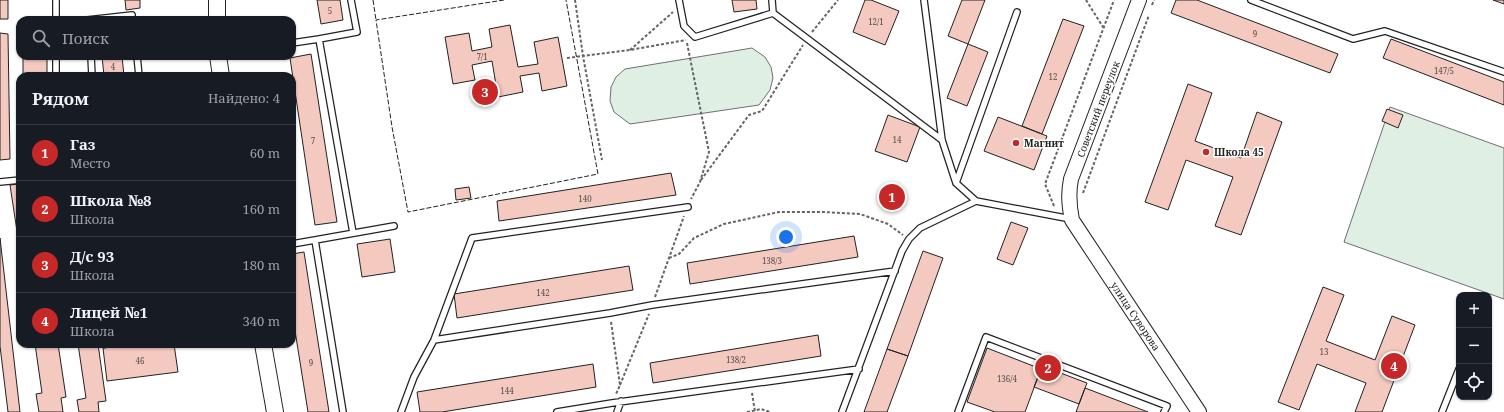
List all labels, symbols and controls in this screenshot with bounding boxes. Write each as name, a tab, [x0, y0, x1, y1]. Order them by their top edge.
house number: 5	[328, 5, 332, 16]
search box	[16, 16, 296, 60]
house number: 12/1	[868, 16, 884, 27]
icon: search	[30, 27, 52, 49]
text: Поиск	[62, 28, 109, 48]
house number: 9	[1253, 28, 1257, 39]
house number: 7/1	[476, 51, 488, 62]
street label: Советский переулок	[1073, 59, 1123, 159]
house number: 4	[111, 61, 116, 72]
house number: 147/5	[1434, 65, 1454, 76]
house number: 12	[1049, 71, 1057, 82]
pin: 3	[472, 77, 498, 107]
text: Рядом	[32, 87, 89, 110]
text: Найдено: 4	[208, 89, 280, 107]
text: Газ	[70, 134, 95, 154]
house number: 14	[893, 134, 902, 145]
house number: 7	[311, 135, 316, 146]
place label: Магнит	[1024, 136, 1064, 150]
marker: Магнит	[1011, 138, 1021, 148]
text: 1	[41, 144, 49, 162]
text: 60 m	[250, 144, 280, 162]
place label: Школа 45	[1214, 145, 1264, 159]
marker: Школа 45	[1201, 147, 1211, 157]
text: Место	[70, 154, 110, 172]
pin: 1	[879, 182, 905, 212]
text: Школа №8	[70, 190, 152, 210]
house number: 140	[578, 193, 592, 204]
text: 2	[41, 200, 49, 218]
text: 160 m	[243, 200, 280, 218]
text: Школа	[70, 210, 115, 228]
your location	[776, 227, 796, 247]
text: Д/с 93	[70, 246, 114, 266]
house number: 138/3	[762, 255, 783, 266]
text: 3	[41, 256, 49, 274]
text: 180 m	[243, 256, 280, 274]
text: Школа	[70, 266, 115, 284]
street label: улица Суворова	[1108, 279, 1164, 354]
house number: 142	[536, 287, 550, 298]
map controls	[1456, 292, 1492, 400]
button: +	[1456, 292, 1492, 328]
text: Лицей №1	[70, 302, 148, 322]
text: 4	[41, 312, 49, 330]
text: 340 m	[243, 312, 280, 330]
text: Школа	[70, 322, 115, 340]
button: −	[1456, 328, 1492, 364]
house number: 13	[1320, 346, 1329, 357]
pin: 4	[1381, 351, 1407, 381]
pin: 2	[1035, 353, 1061, 383]
house number: 138/2	[726, 354, 746, 365]
house number: 46	[136, 355, 145, 366]
house number: 9	[309, 357, 313, 368]
button: locate	[1456, 364, 1492, 400]
house number: 136/4	[997, 373, 1018, 384]
house number: 144	[500, 385, 514, 396]

